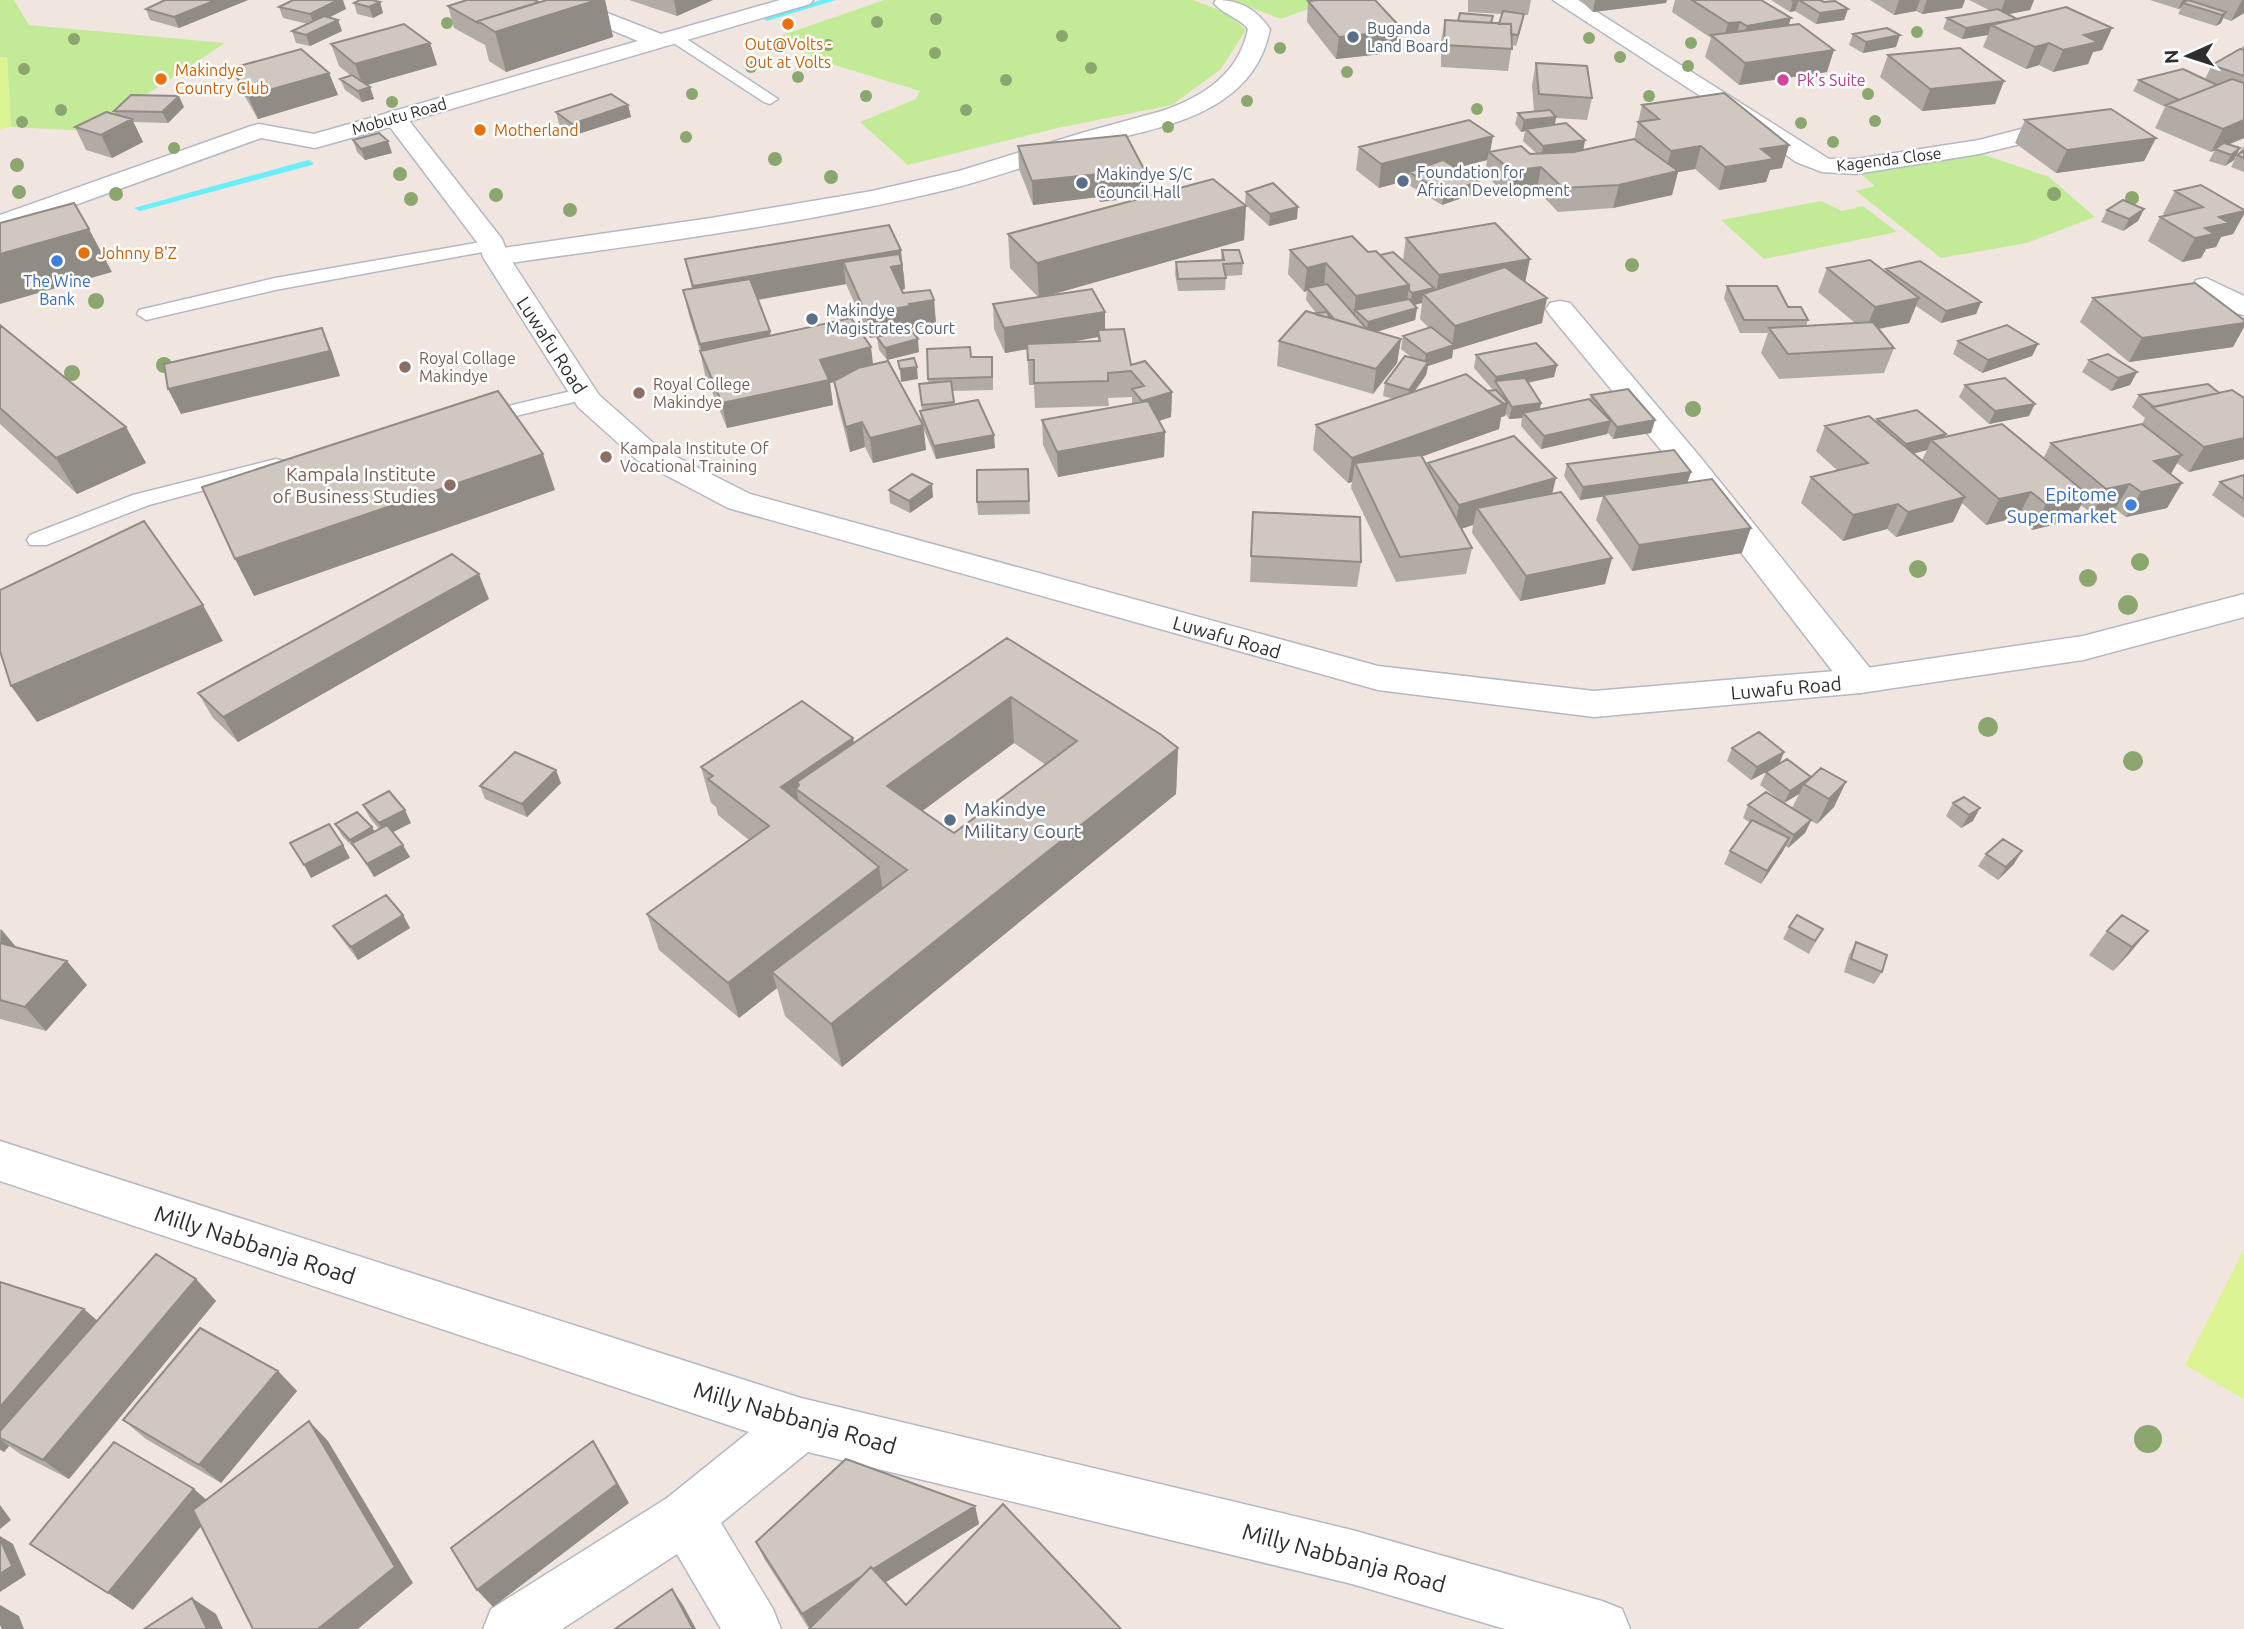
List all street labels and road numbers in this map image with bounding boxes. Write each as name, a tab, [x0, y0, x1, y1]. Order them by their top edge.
street label: Mobutu Road	[350, 94, 448, 138]
street label: Kagenda Close	[1836, 144, 1942, 174]
street label: Luwafu Road	[512, 292, 592, 398]
street label: Luwafu Road	[1171, 611, 1283, 663]
street label: Luwafu Road	[1730, 672, 1842, 704]
street label: Milly Nabbanja Road	[152, 1200, 359, 1289]
street label: Milly Nabbanja Road	[691, 1377, 899, 1458]
street label: Milly Nabbanja Road	[1240, 1518, 1449, 1597]

